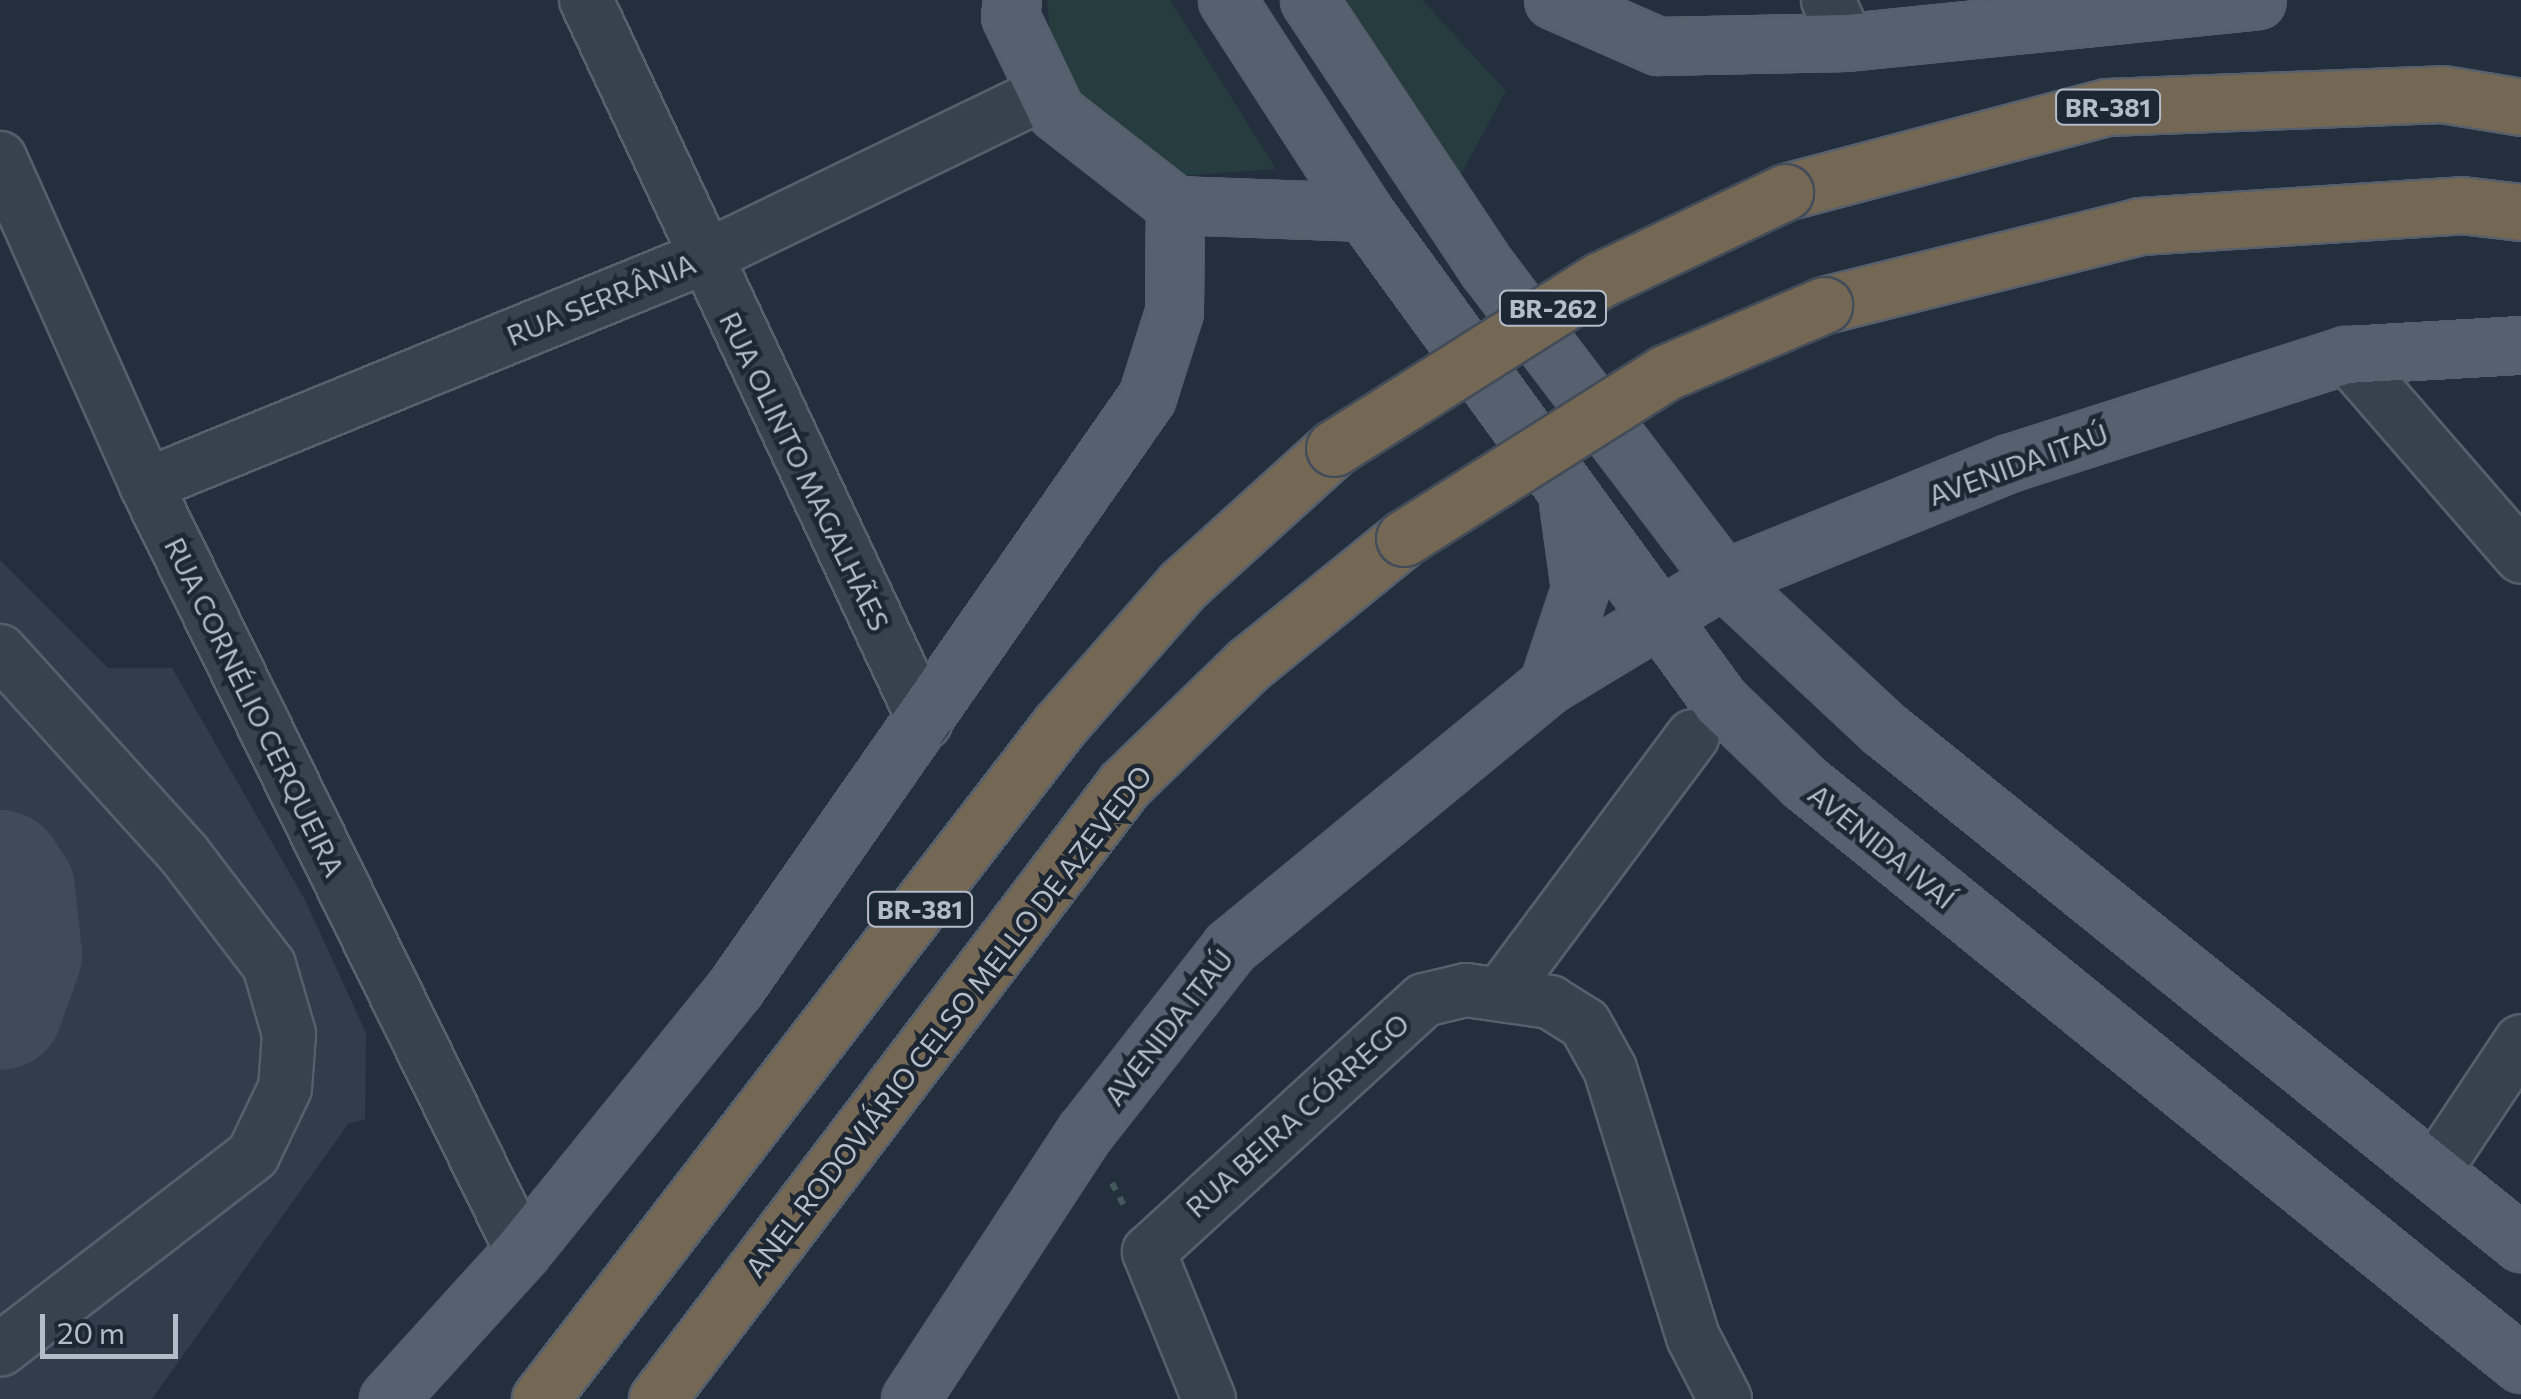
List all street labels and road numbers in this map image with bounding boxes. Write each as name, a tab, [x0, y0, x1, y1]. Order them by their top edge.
road number: BR-381	[2053, 87, 2163, 127]
street label: RUA SERRÂNIA	[502, 246, 700, 352]
road number: BR-262	[1498, 288, 1608, 328]
street label: RUA OLINTO MAGALHÃES	[713, 306, 897, 636]
street label: AVENIDA ITAÚ	[1924, 416, 2112, 512]
street label: RUA CORNÉLIO CERQUEIRA	[158, 532, 352, 882]
street label: ANEL RODOVIÁRIO CELSO MELLO DE AZEVEDO	[738, 758, 1158, 1284]
street label: AVENIDA IVAÍ	[1802, 777, 1962, 915]
road number: BR-381	[865, 889, 975, 929]
street label: AVENIDA ITAÚ	[1097, 942, 1239, 1112]
street label: RUA BEIRA CÓRREGO	[1179, 1006, 1415, 1224]

